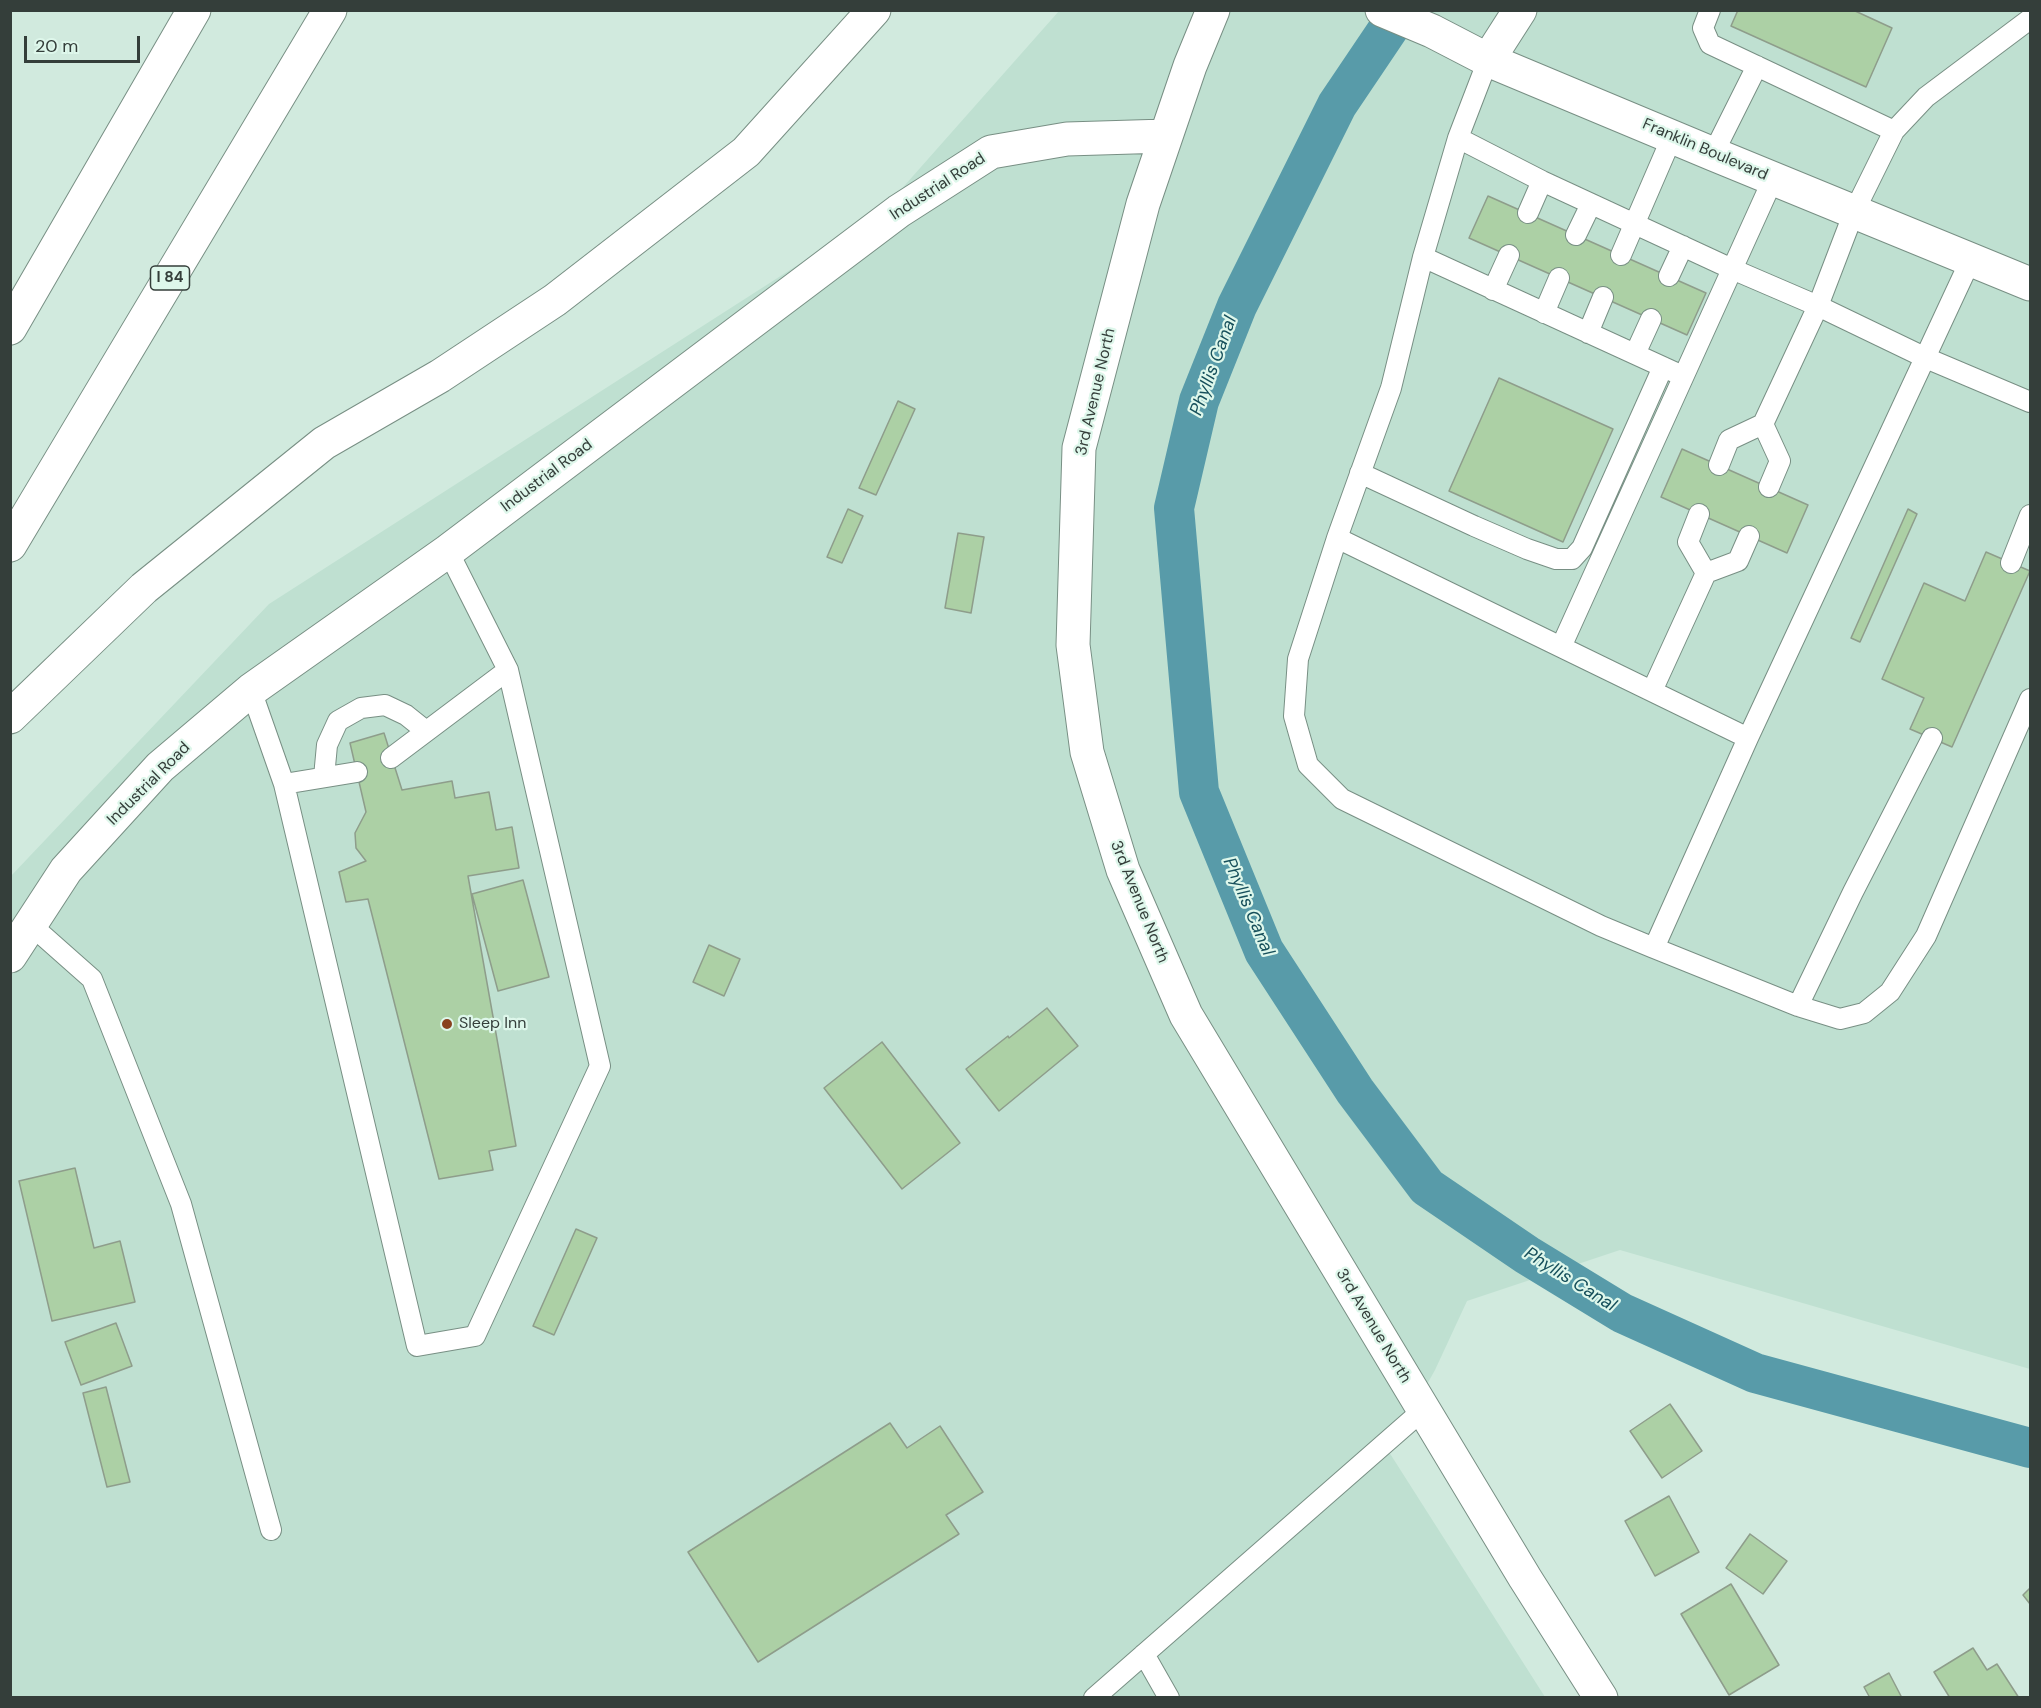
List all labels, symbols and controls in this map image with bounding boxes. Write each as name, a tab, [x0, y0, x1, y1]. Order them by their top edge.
scale bar	[27, 24, 142, 62]
text: 20 m	[35, 34, 78, 58]
street label: Franklin Boulevard	[1639, 115, 1771, 185]
street label: Industrial Road	[887, 149, 989, 225]
road number: I 84	[150, 266, 190, 290]
water label: Phyllis Canal	[1186, 313, 1242, 419]
street label: 3rd Avenue North	[1072, 327, 1120, 457]
street label: Industrial Road	[497, 435, 597, 517]
street label: Industrial Road	[103, 738, 195, 830]
street label: 3rd Avenue North	[1106, 838, 1172, 966]
water label: Phyllis Canal	[1218, 855, 1278, 959]
place label: Sleep Inn	[459, 1014, 526, 1034]
marker: Sleep Inn	[440, 1017, 454, 1031]
water label: Phyllis Canal	[1520, 1243, 1620, 1317]
street label: 3rd Avenue North	[1331, 1265, 1415, 1387]

